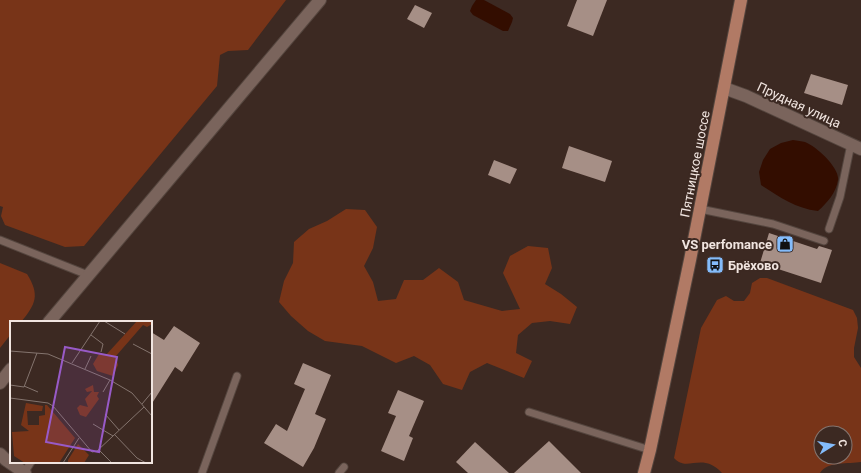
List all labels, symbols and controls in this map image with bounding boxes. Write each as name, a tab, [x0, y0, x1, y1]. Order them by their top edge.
street label: Прудная улица	[755, 79, 843, 131]
street label: Пятницкое шоссе	[677, 109, 713, 219]
shop icon: VS perfomance	[775, 234, 795, 254]
place label: VS perfomance	[682, 237, 772, 252]
bus stop icon: Брёхово	[705, 255, 725, 275]
place label: Брёхово	[728, 258, 779, 273]
inset map	[10, 321, 152, 463]
north arrow	[813, 425, 853, 465]
text: С	[835, 438, 849, 448]

